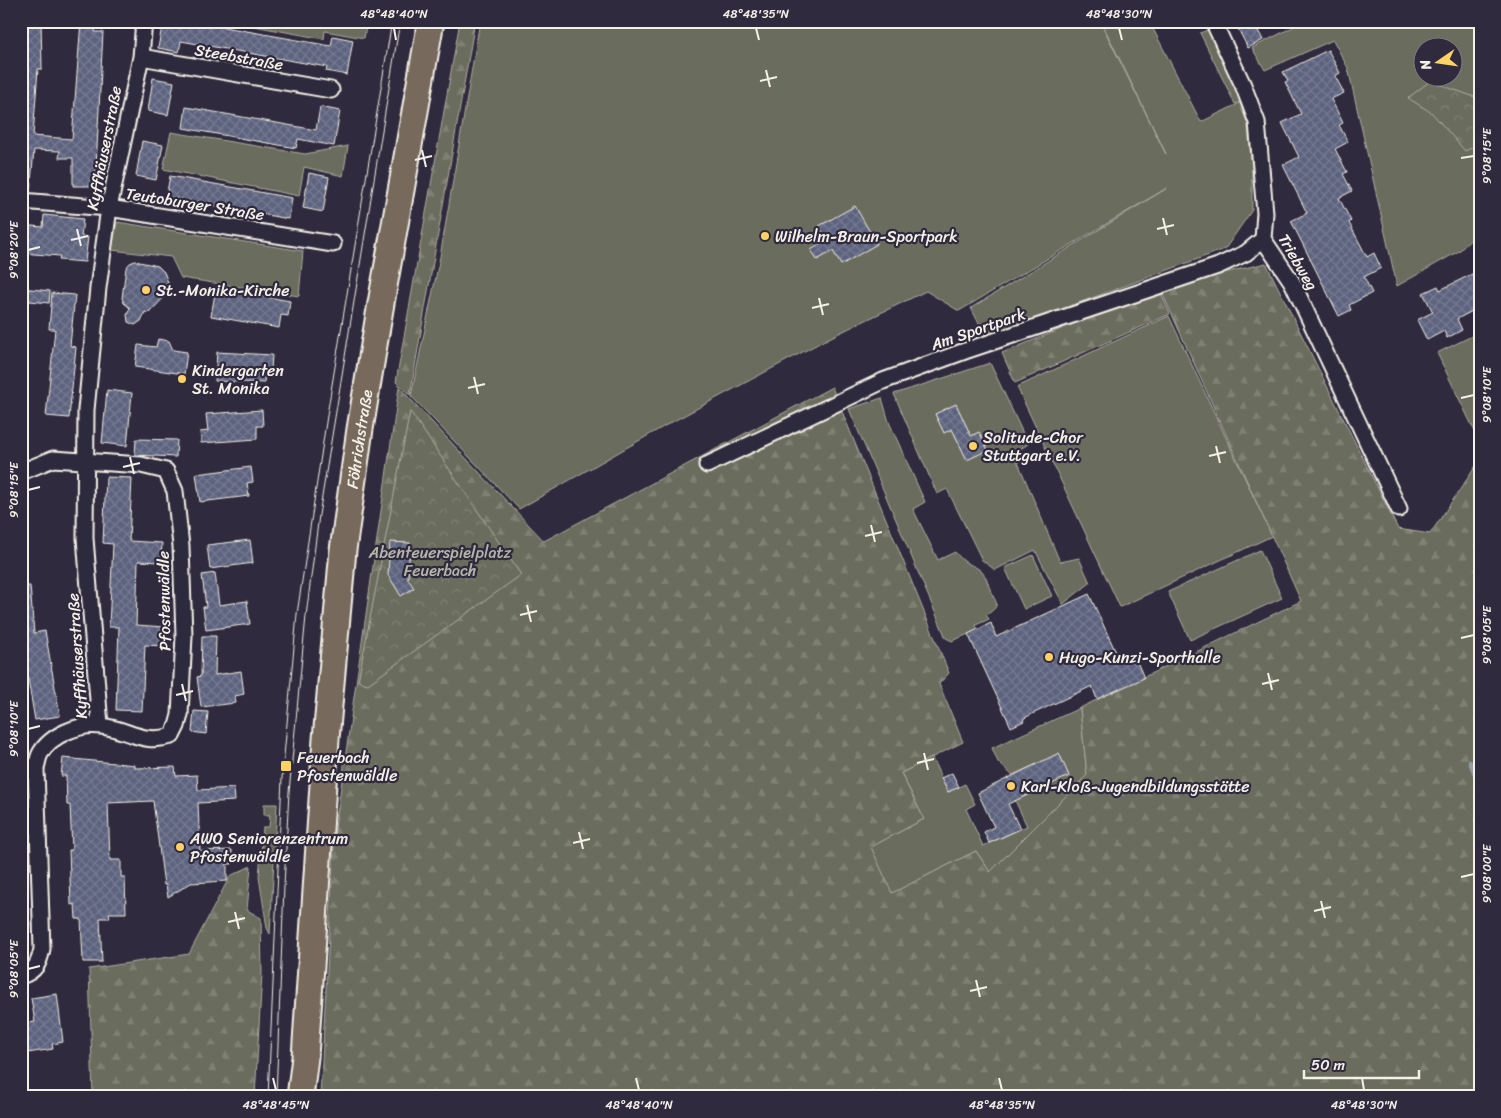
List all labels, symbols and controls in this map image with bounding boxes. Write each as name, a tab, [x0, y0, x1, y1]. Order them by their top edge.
text: 48°48'40"N	[360, 3, 428, 25]
text: 48°48'35"N	[723, 3, 790, 25]
text: 48°48'30"N	[1086, 3, 1153, 25]
street label: Steebstraße	[192, 35, 286, 79]
north arrow	[1414, 38, 1464, 88]
text: N	[1412, 57, 1439, 73]
street label: Kyffhäuserstraße	[78, 83, 130, 213]
text: 9°08'15"E	[1476, 127, 1498, 184]
street label: Teutoburger Straße	[123, 179, 267, 229]
text: 9°08'20"E	[3, 220, 25, 279]
place label: Wilhelm-Braun-Sportpark	[775, 222, 958, 251]
street label: Triebweg	[1270, 228, 1326, 296]
marker: Wilhelm-Braun-Sportpark	[759, 230, 771, 242]
place label: St.-Monika-Kirche	[156, 276, 289, 305]
marker: St.-Monika-Kirche	[140, 284, 152, 296]
street label: Am Sportpark	[926, 299, 1030, 359]
place label: Kindergarten St. Monika	[192, 356, 284, 403]
text: 9°08'10"E	[1476, 366, 1498, 423]
marker: Kindergarten St. Monika	[176, 373, 188, 385]
street label: Föhrichstraße	[337, 387, 381, 490]
place label: Solitude-Chor Stuttgart e.V.	[983, 423, 1084, 470]
marker: Solitude-Chor Stuttgart e.V.	[967, 440, 979, 452]
text: 9°08'15"E	[3, 461, 25, 518]
park label: Abenteuerspielplatz Feuerbach	[368, 538, 512, 585]
street label: Pfostenwäldle	[149, 551, 179, 651]
street label: Kyffhäuserstraße	[58, 592, 96, 720]
text: 9°08'05"E	[1476, 604, 1498, 664]
place label: Hugo-Kunzi-Sporthalle	[1059, 643, 1221, 672]
marker: Hugo-Kunzi-Sporthalle	[1043, 651, 1055, 663]
text: 9°08'10"E	[3, 700, 25, 757]
place label: Feuerbach Pfostenwäldle	[297, 743, 397, 790]
marker: Feuerbach Pfostenwäldle	[279, 759, 293, 773]
place label: Karl-Kloß-Jugendbildungsstätte	[1021, 772, 1249, 801]
marker: Karl-Kloß-Jugendbildungsstätte	[1005, 780, 1017, 792]
place label: AWO Seniorenzentrum Pfostenwäldle	[189, 824, 348, 871]
marker: AWO Seniorenzentrum Pfostenwäldle	[174, 841, 186, 853]
text: 9°08'00"E	[1476, 843, 1498, 903]
text: 9°08'05"E	[3, 938, 25, 998]
scale bar	[1304, 1048, 1418, 1080]
text: 50 m	[1311, 1052, 1346, 1078]
text: 48°48'45"N	[242, 1094, 310, 1116]
text: 48°48'40"N	[605, 1094, 673, 1116]
text: 48°48'35"N	[969, 1094, 1036, 1116]
text: 48°48'30"N	[1331, 1094, 1398, 1116]

